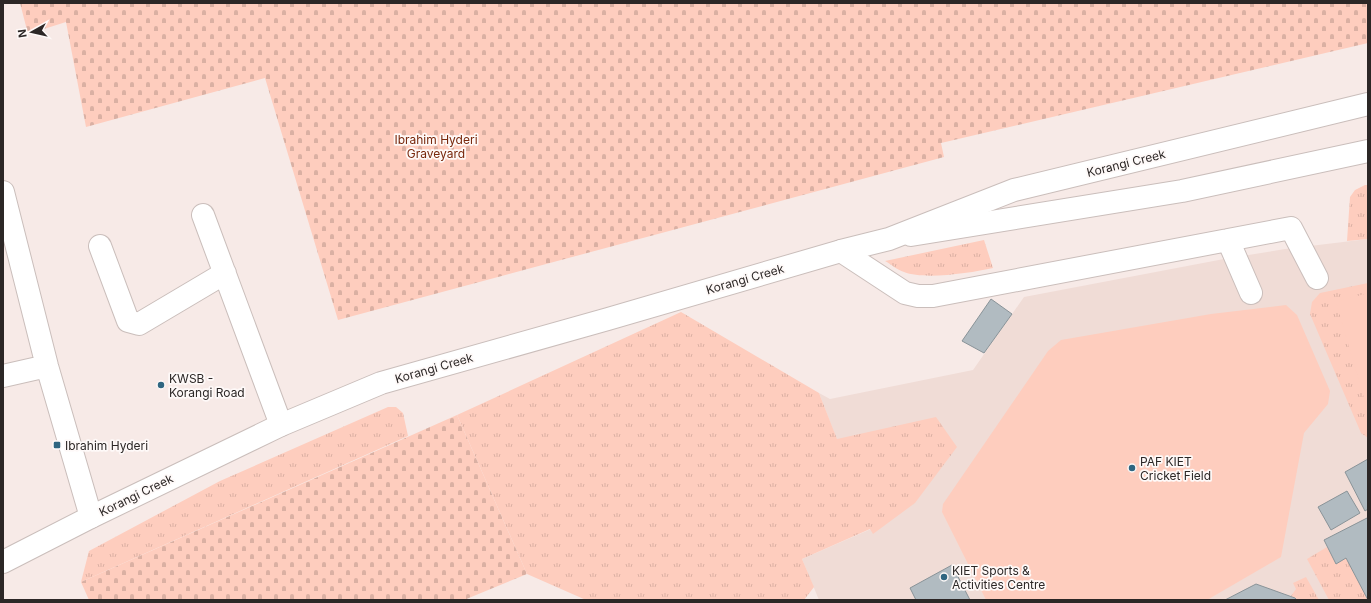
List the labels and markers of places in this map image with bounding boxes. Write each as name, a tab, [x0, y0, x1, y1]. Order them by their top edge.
place label: KWSB - Korangi Road	[169, 371, 245, 400]
marker: KWSB - Korangi Road	[156, 380, 166, 390]
place label: Ibrahim Hyderi	[65, 438, 148, 453]
marker: Ibrahim Hyderi	[52, 440, 62, 450]
place label: PAF KIET Cricket Field	[1140, 454, 1211, 483]
marker: PAF KIET Cricket Field	[1127, 463, 1137, 473]
place label: KIET Sports & Activities Centre	[952, 563, 1045, 592]
marker: KIET Sports & Activities Centre	[939, 572, 949, 582]

